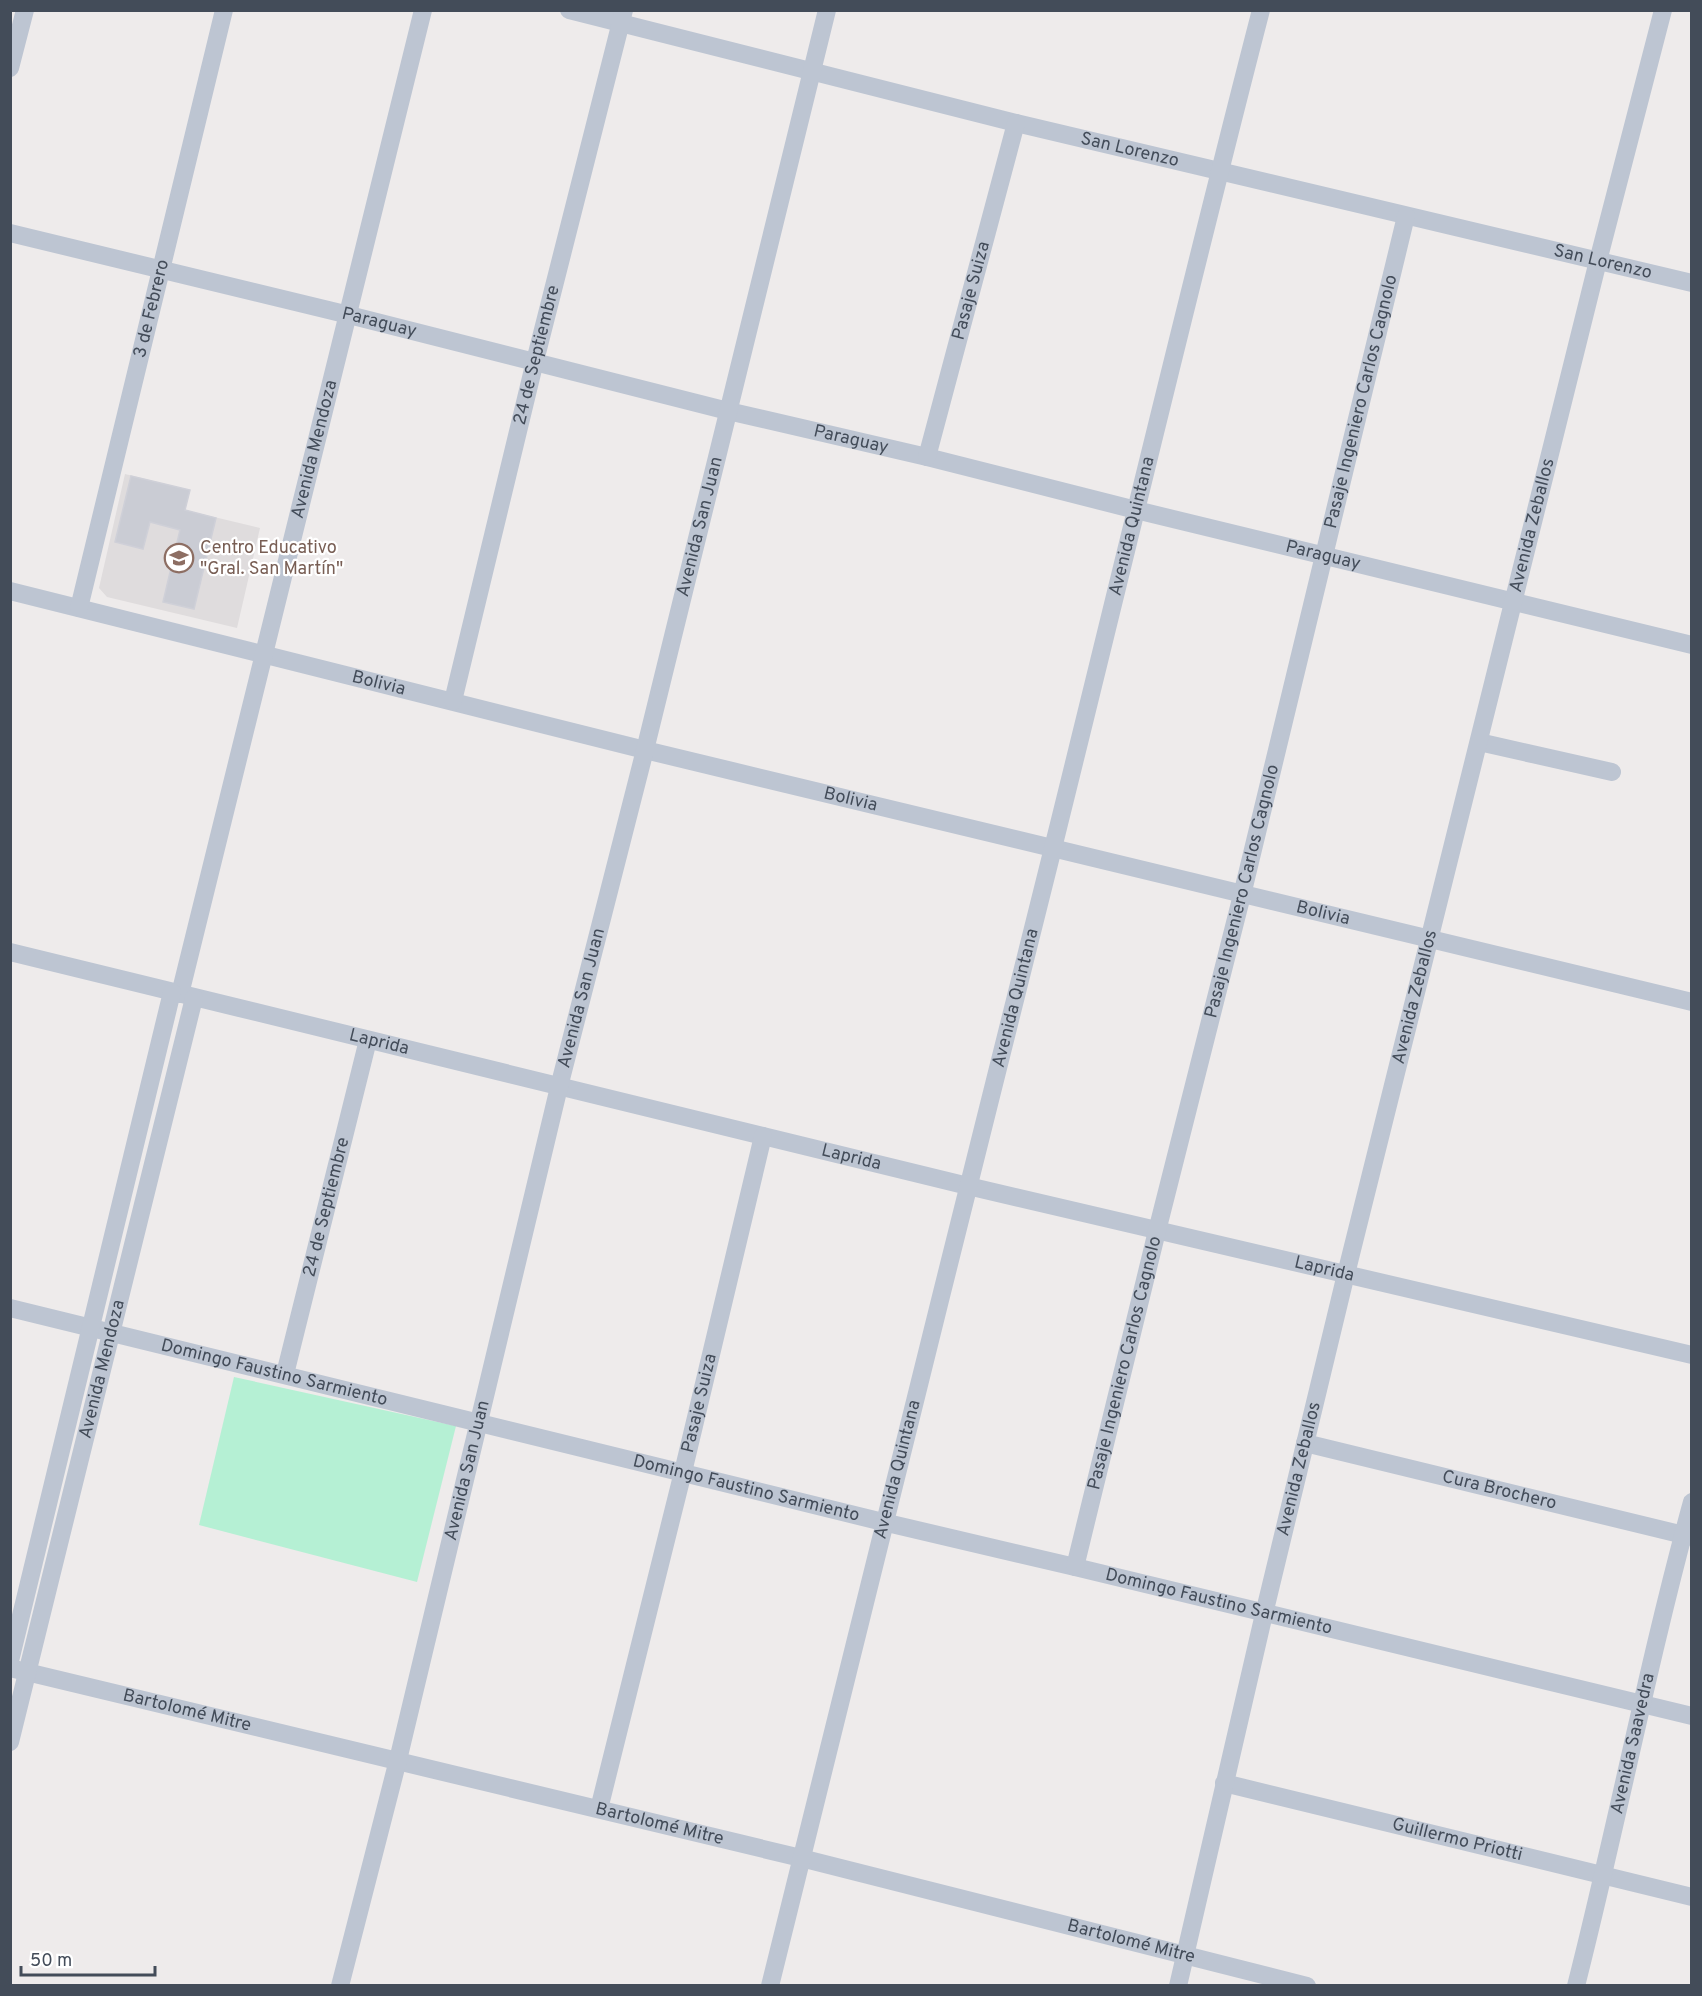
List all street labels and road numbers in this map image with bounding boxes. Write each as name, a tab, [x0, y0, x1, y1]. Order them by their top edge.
street label: San Lorenzo	[1078, 127, 1181, 173]
street label: Pasaje Suiza	[947, 239, 995, 343]
street label: San Lorenzo	[1551, 239, 1654, 285]
street label: 3 de Febrero	[129, 257, 175, 360]
street label: Pasaje Ingeniero Carlos Cagnolo	[1319, 272, 1403, 531]
street label: 24 de Septiembre	[509, 283, 565, 427]
street label: Paraguay	[339, 302, 419, 343]
street label: Avenida Mendoza	[286, 378, 343, 521]
street label: Paraguay	[811, 420, 891, 459]
street label: Avenida San Juan	[672, 454, 728, 599]
street label: Avenida Quintana	[1104, 454, 1160, 598]
street label: Avenida Zeballos	[1504, 456, 1560, 595]
street label: Paraguay	[1283, 535, 1363, 576]
street label: Bolivia	[349, 666, 408, 701]
street label: Pasaje Ingeniero Carlos Cagnolo	[1200, 762, 1285, 1021]
street label: Bolivia	[821, 782, 880, 817]
street label: Bolivia	[1294, 896, 1352, 931]
street label: Avenida San Juan	[553, 926, 611, 1071]
street label: Avenida Quintana	[987, 926, 1044, 1070]
street label: Avenida Zeballos	[1387, 927, 1443, 1067]
street label: Laprida	[347, 1024, 411, 1061]
street label: 24 de Septiembre	[298, 1135, 355, 1279]
street label: Laprida	[819, 1139, 884, 1176]
street label: Pasaje Ingeniero Carlos Cagnolo	[1083, 1234, 1167, 1492]
street label: Laprida	[1292, 1251, 1357, 1287]
street label: Avenida Mendoza	[74, 1297, 130, 1441]
street label: Domingo Faustino Sarmiento	[158, 1334, 390, 1412]
street label: Pasaje Suiza	[676, 1351, 722, 1455]
street label: Avenida San Juan	[439, 1398, 495, 1543]
street label: Avenida Quintana	[869, 1398, 926, 1541]
street label: Avenida Zeballos	[1272, 1399, 1326, 1539]
street label: Domingo Faustino Sarmiento	[631, 1450, 862, 1527]
street label: Cura Brochero	[1440, 1465, 1559, 1515]
street label: Domingo Faustino Sarmiento	[1103, 1563, 1335, 1640]
street label: Avenida Saavedra	[1606, 1671, 1660, 1816]
street label: Bartolomé Mitre	[121, 1684, 253, 1737]
street label: Bartolomé Mitre	[593, 1798, 726, 1851]
street label: Guillermo Priotti	[1390, 1813, 1525, 1867]
street label: Bartolomé Mitre	[1065, 1914, 1198, 1969]

